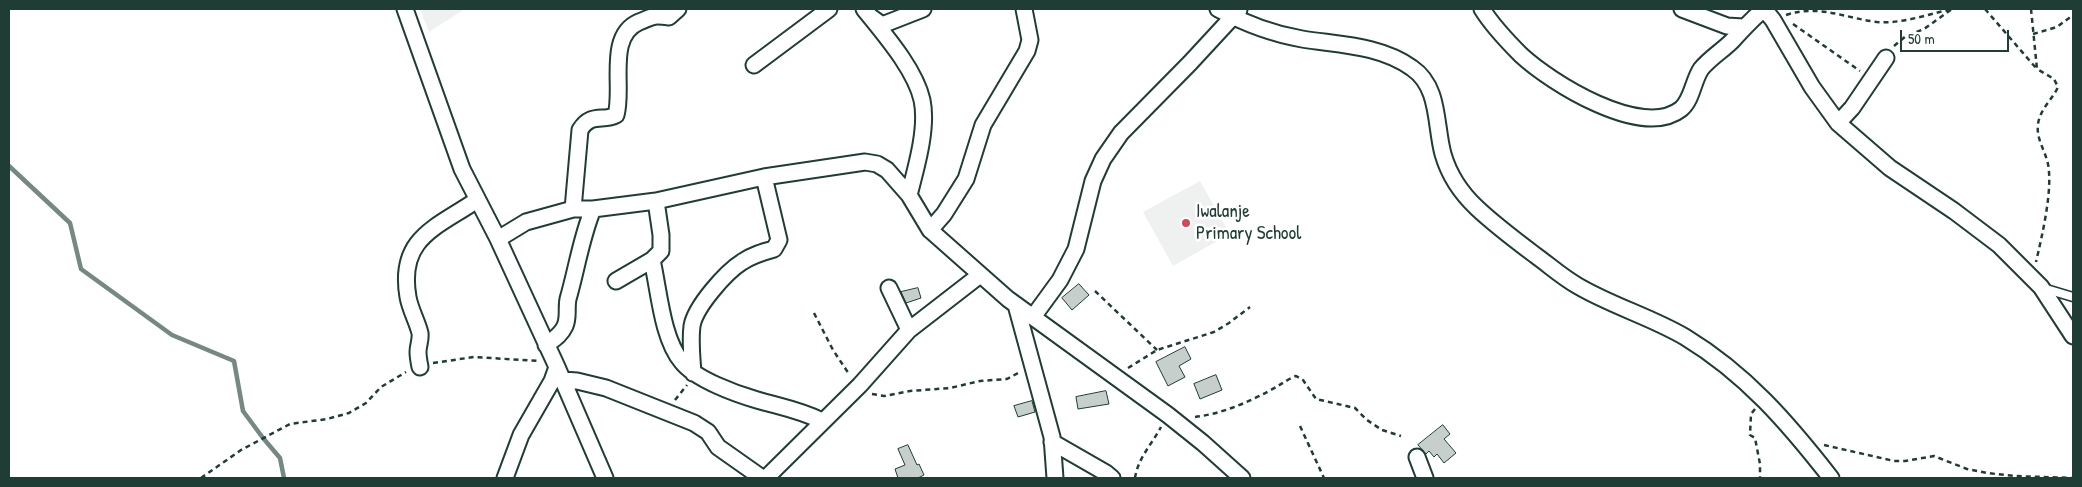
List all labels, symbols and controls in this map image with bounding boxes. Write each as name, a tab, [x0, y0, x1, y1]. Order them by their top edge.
scale bar	[1902, 20, 2011, 52]
text: 50 m	[1908, 28, 1935, 49]
place label: Iwalanje Primary School	[1196, 201, 1301, 245]
marker: Iwalanje Primary School	[1180, 217, 1192, 229]

